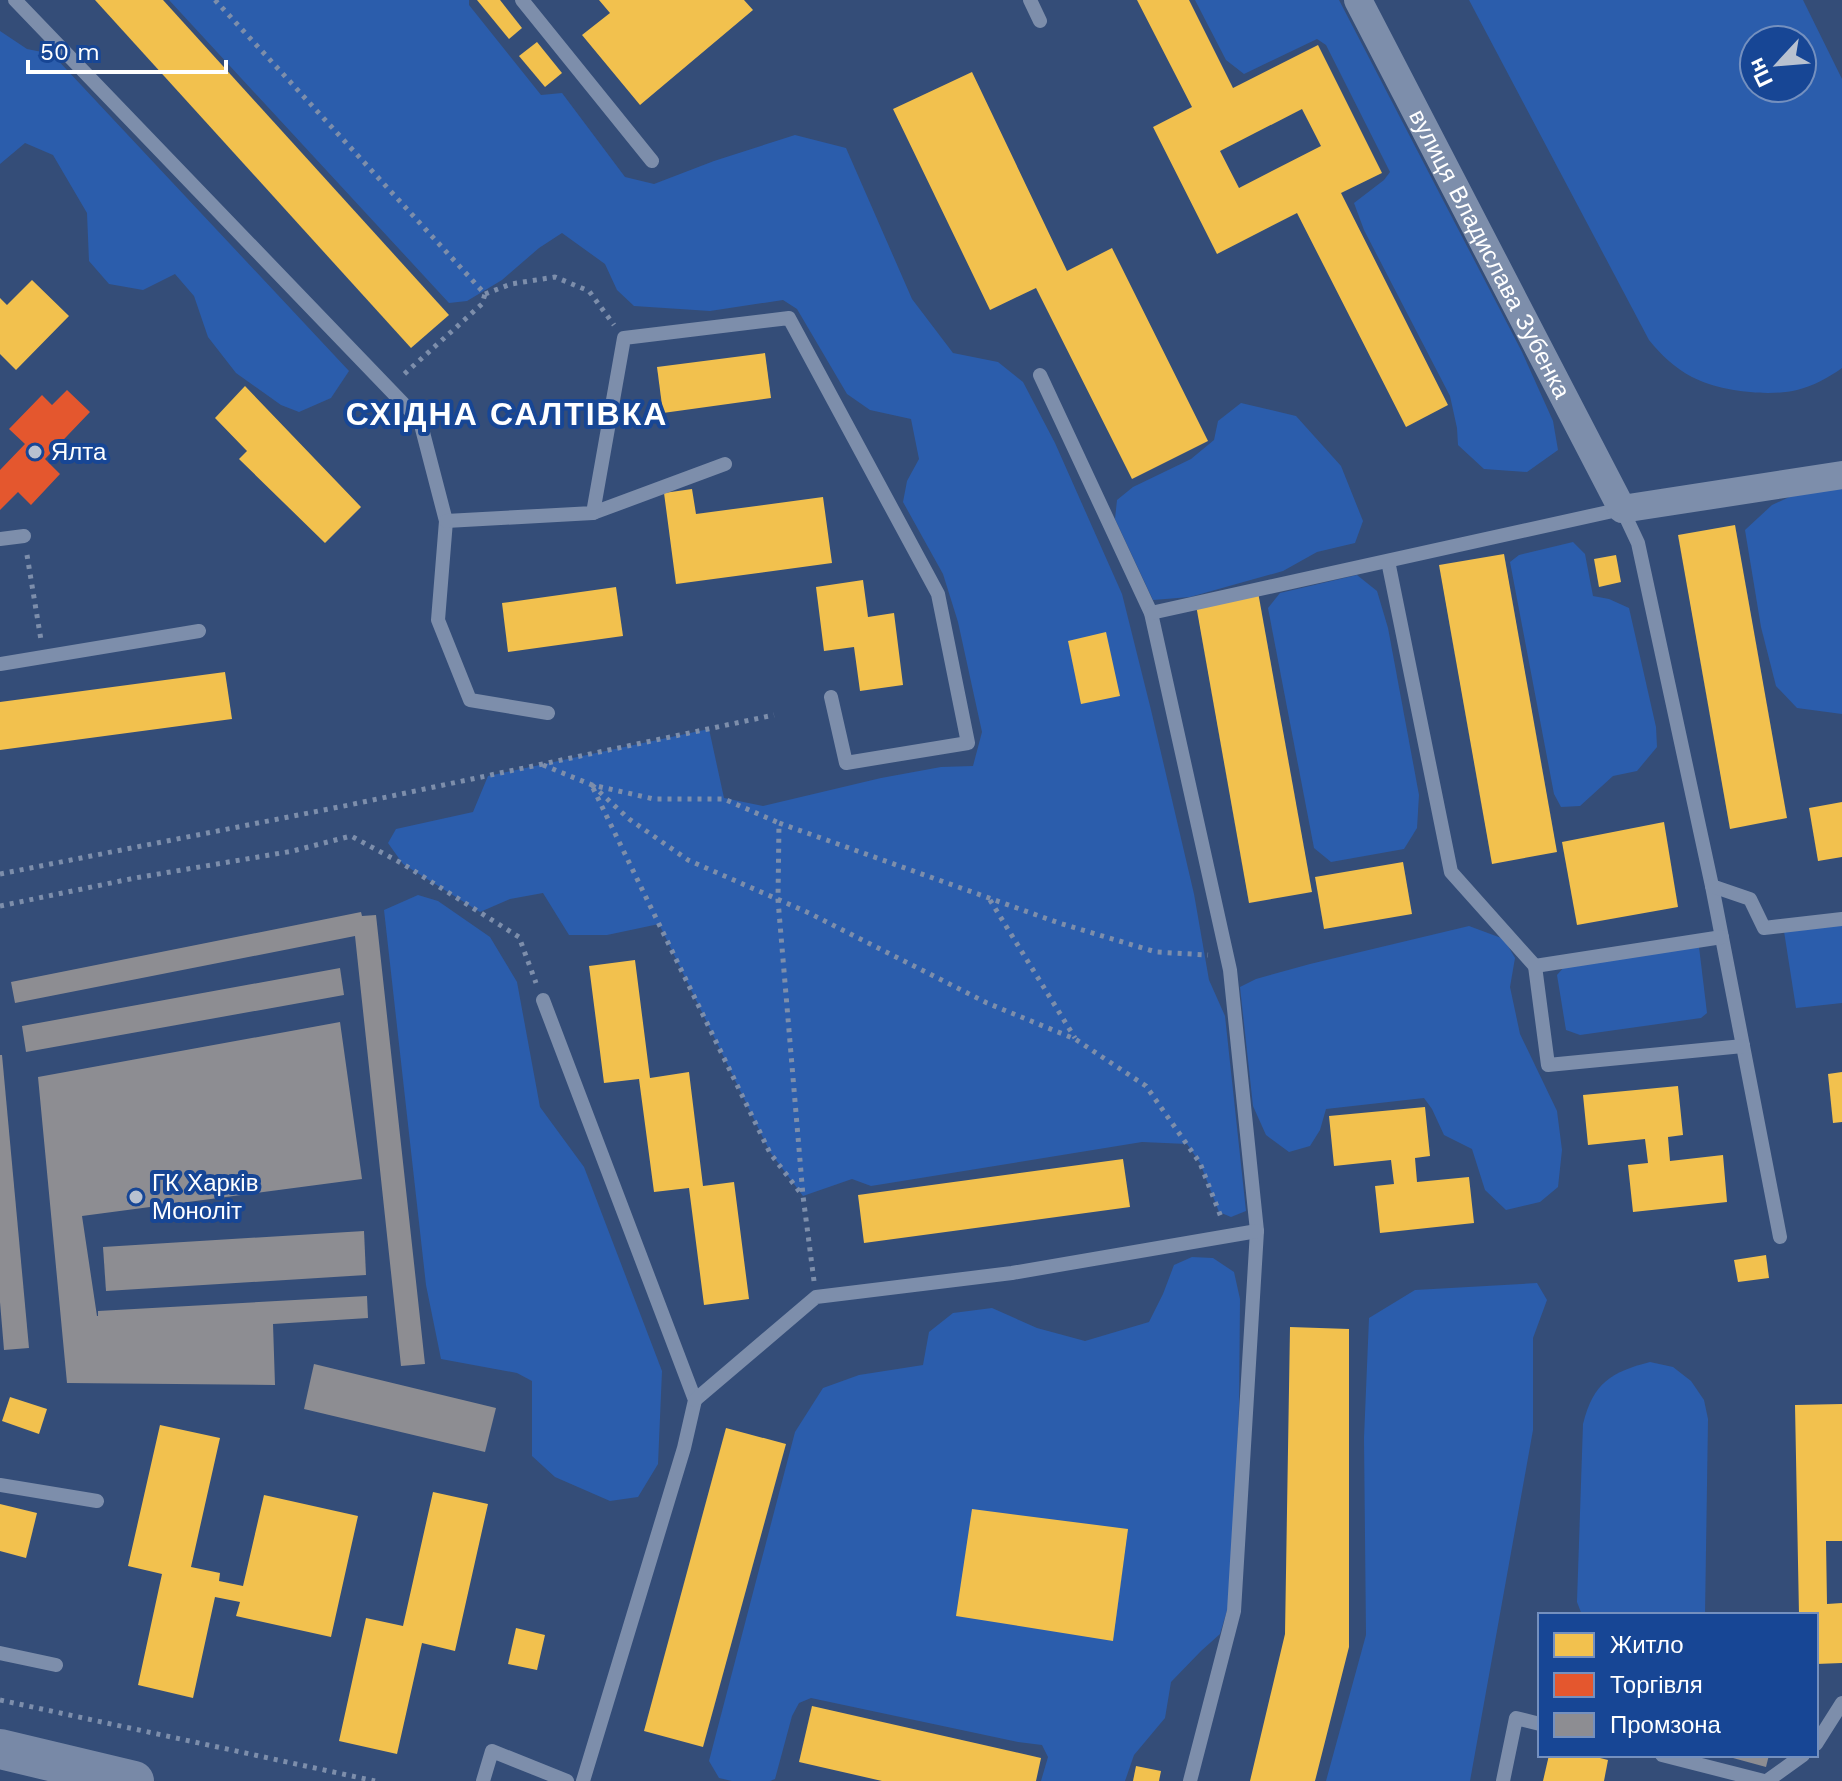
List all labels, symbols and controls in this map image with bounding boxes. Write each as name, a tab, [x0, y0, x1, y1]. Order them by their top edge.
scale bar	[28, 24, 226, 74]
north arrow	[1738, 24, 1818, 104]
text: 50 m	[40, 38, 100, 66]
text: Пн	[1743, 54, 1778, 91]
street label: вулиця Владислава Зубенка	[1403, 105, 1576, 404]
district label: СХІДНА САЛТІВКА	[346, 395, 668, 433]
place label: Ялта	[51, 438, 107, 466]
marker: Ялта	[26, 443, 44, 461]
place label: ГК Харків Моноліт	[152, 1169, 258, 1225]
marker: ГК Харків Моноліт	[127, 1188, 145, 1206]
legend	[1538, 1613, 1818, 1757]
text: Житло	[1610, 1631, 1684, 1659]
text: Торгівля	[1610, 1671, 1703, 1699]
text: Промзона	[1610, 1711, 1722, 1739]

